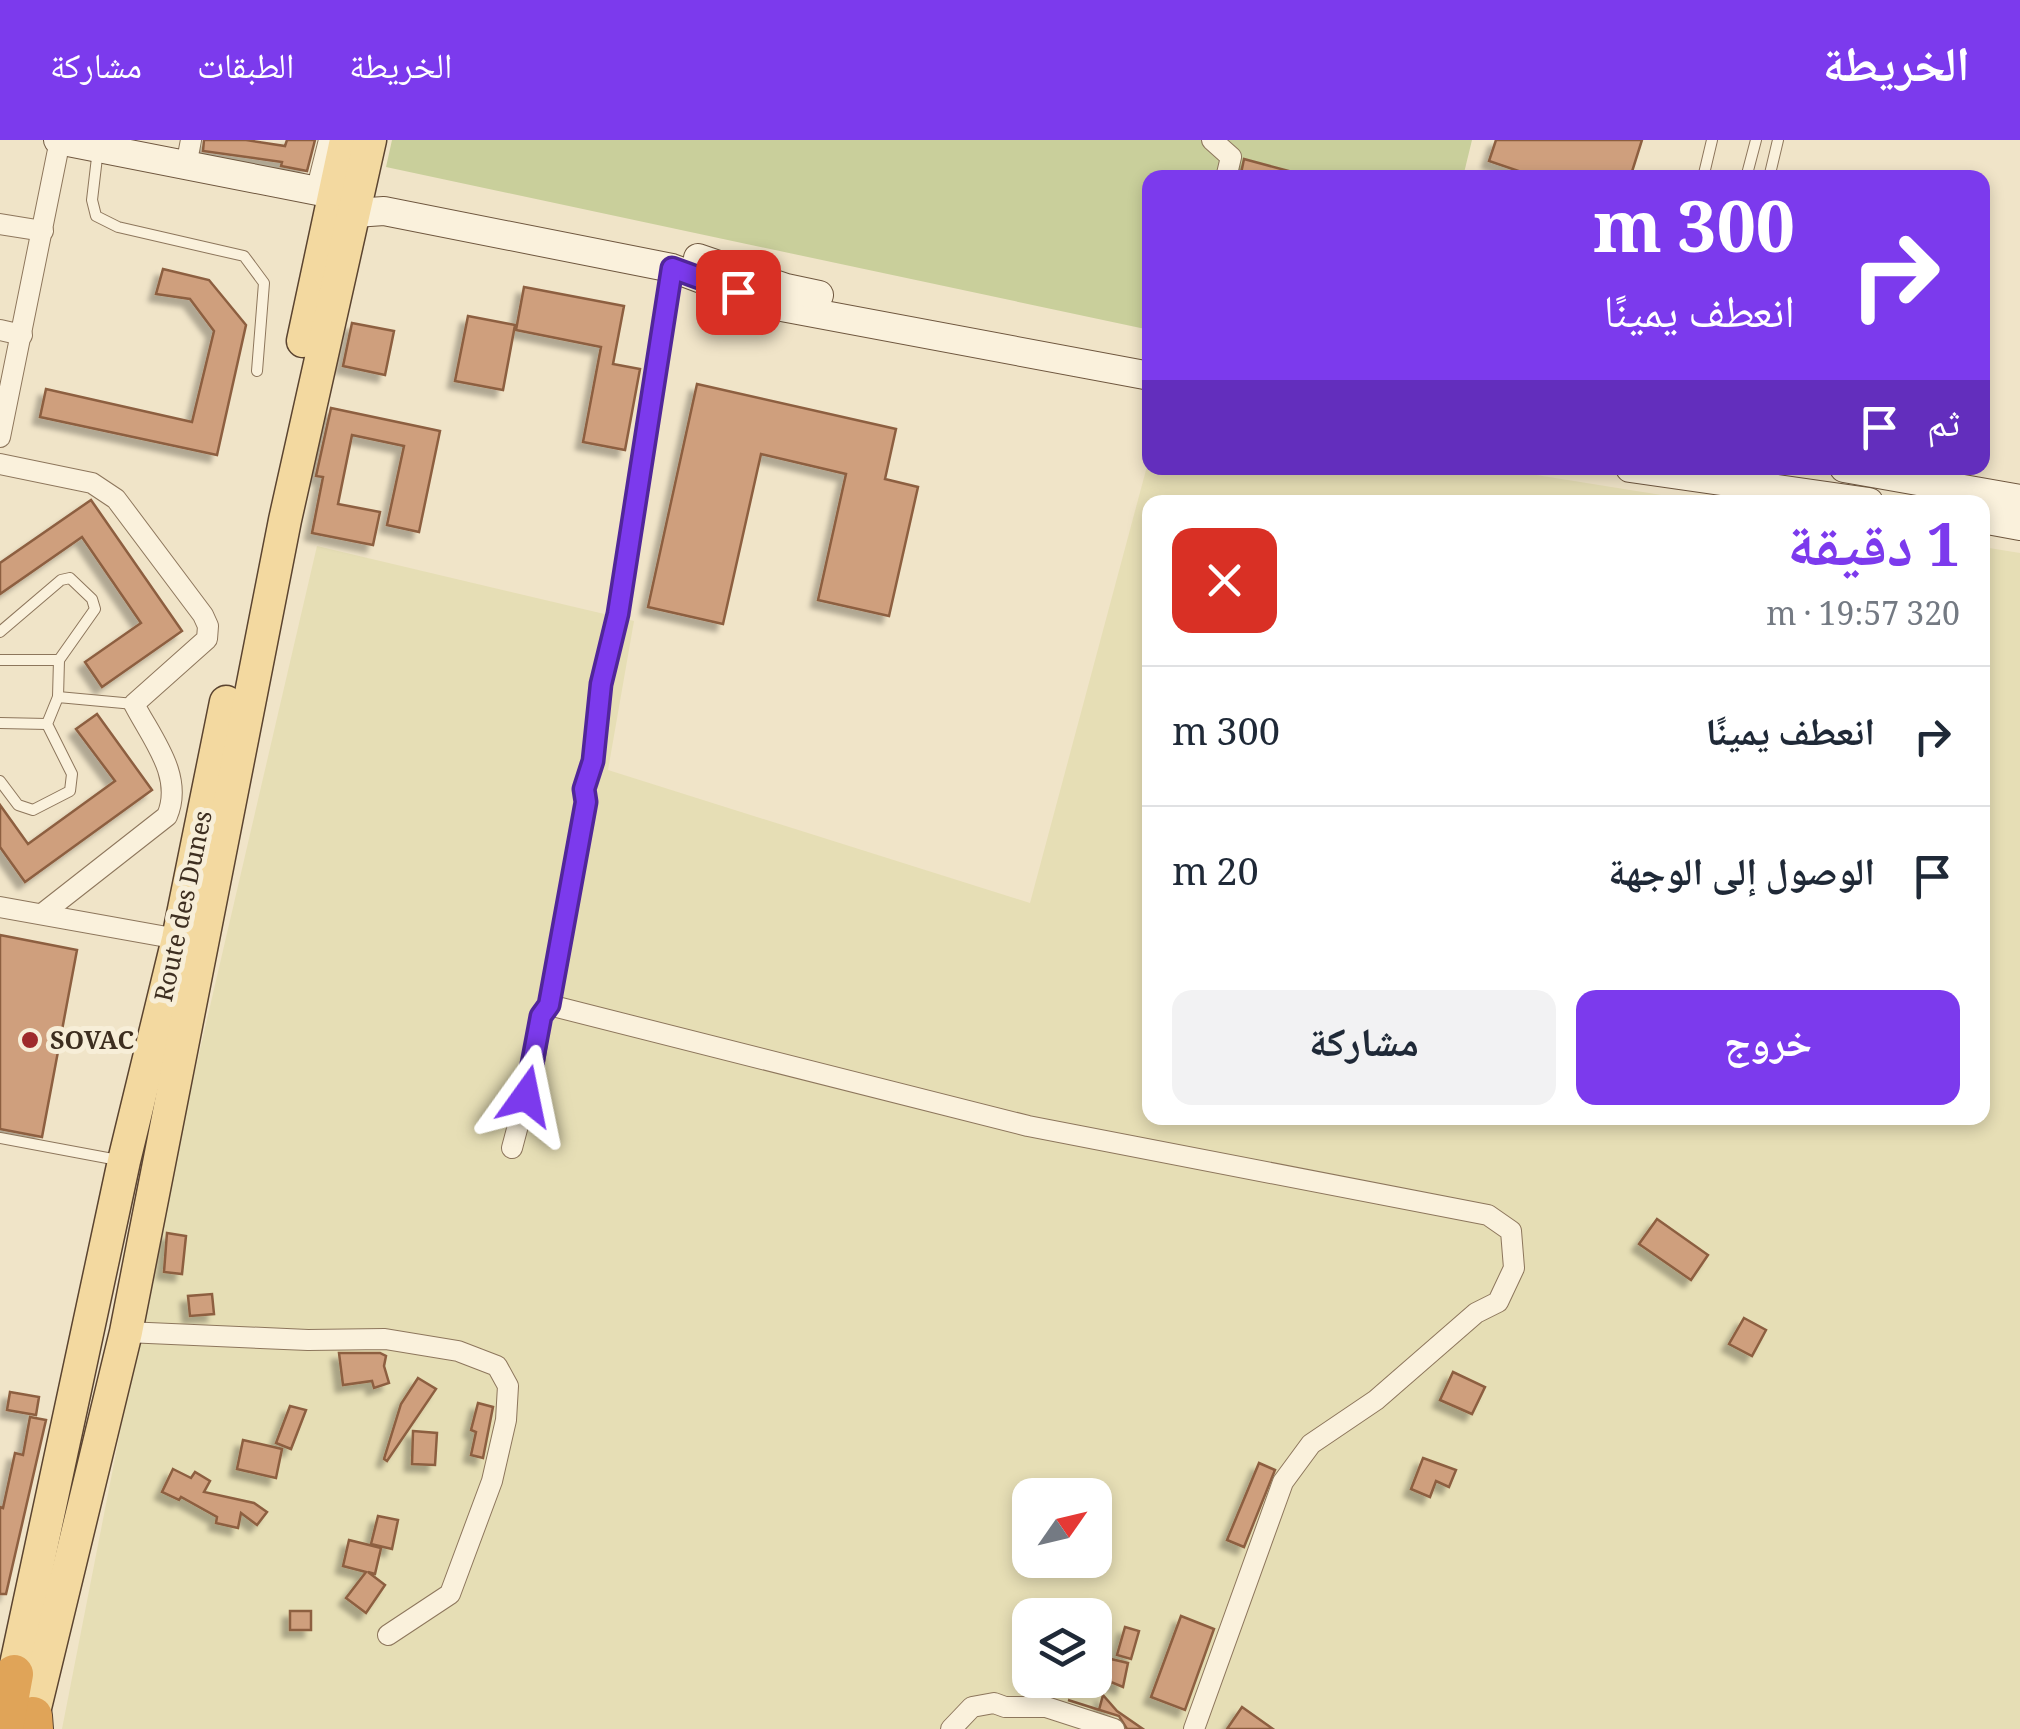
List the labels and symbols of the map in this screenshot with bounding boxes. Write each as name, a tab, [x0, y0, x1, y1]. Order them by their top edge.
pin	[696, 250, 781, 335]
street label: Route des Dunes	[145, 807, 228, 1006]
place label: SOVAC	[50, 1022, 134, 1065]
marker: SOVAC	[19, 1029, 41, 1051]
position arrow	[474, 1044, 578, 1148]
north arrow	[1012, 1478, 1112, 1578]

